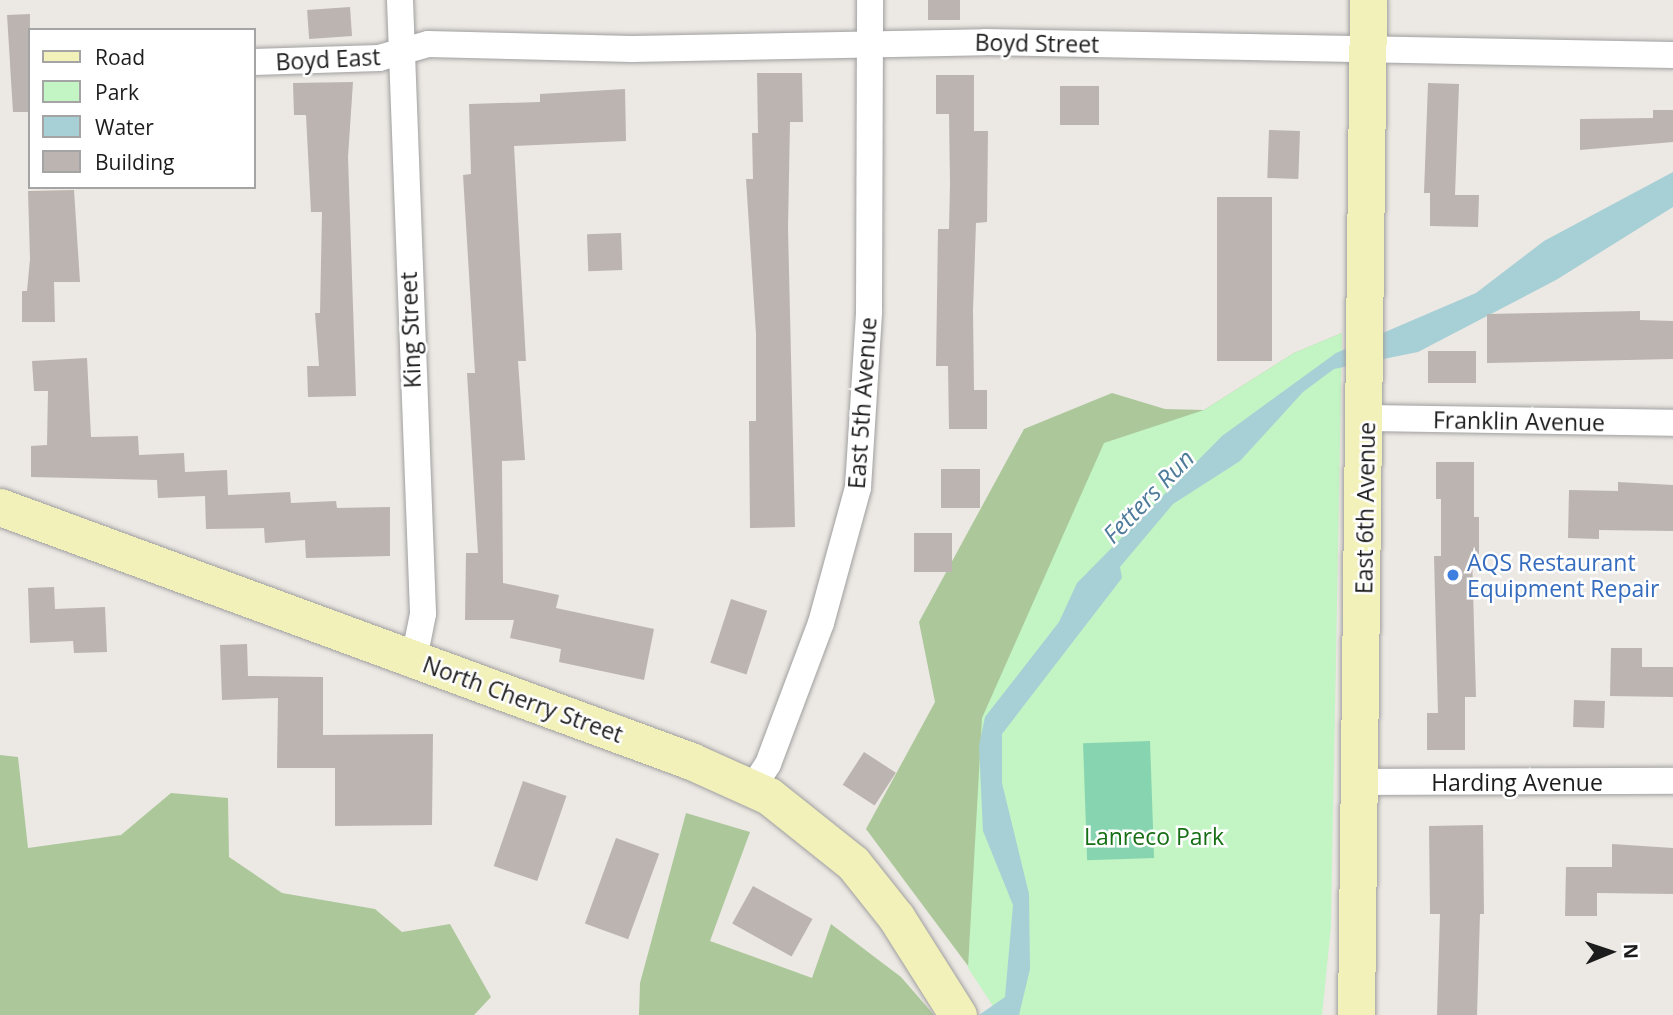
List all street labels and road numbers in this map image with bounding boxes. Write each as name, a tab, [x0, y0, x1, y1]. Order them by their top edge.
street label: Boyd Street	[975, 28, 1099, 58]
street label: Boyd East	[275, 42, 381, 76]
street label: King Street	[394, 271, 426, 389]
street label: East 5th Avenue	[842, 316, 882, 490]
street label: Franklin Avenue	[1433, 406, 1605, 436]
street label: East 6th Avenue	[1350, 422, 1380, 594]
street label: North Cherry Street	[419, 650, 627, 748]
street label: Harding Avenue	[1431, 768, 1603, 796]

